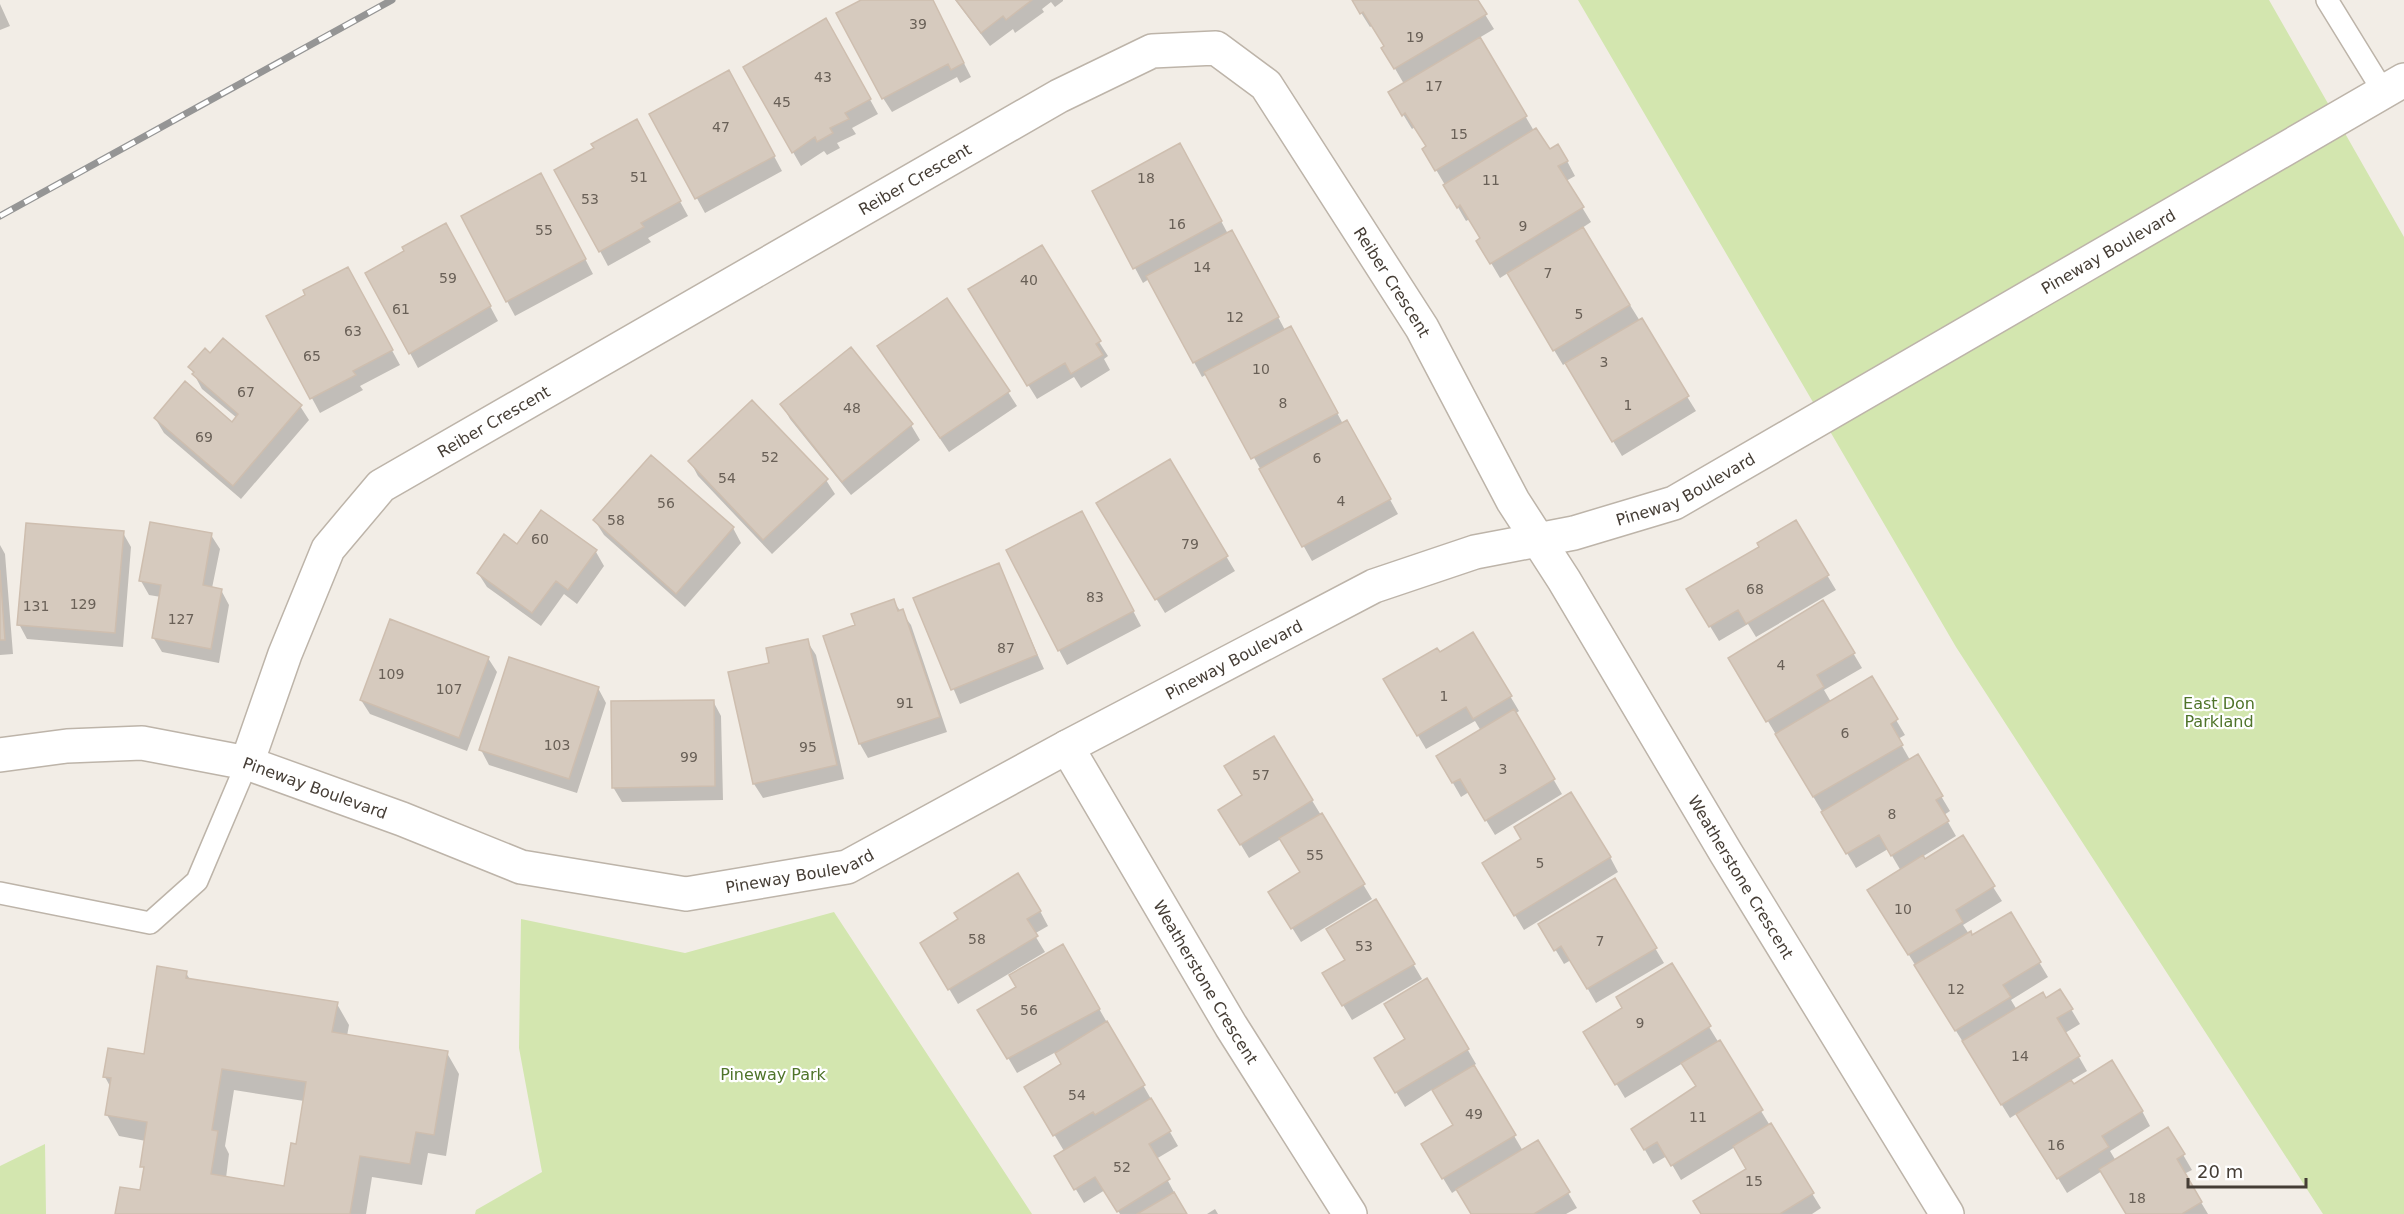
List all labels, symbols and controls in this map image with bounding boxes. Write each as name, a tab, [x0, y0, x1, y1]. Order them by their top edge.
house number: 39	[909, 16, 927, 32]
house number: 19	[1406, 29, 1424, 45]
house number: 43	[814, 69, 832, 85]
house number: 17	[1425, 78, 1443, 94]
house number: 45	[773, 94, 791, 110]
house number: 47	[712, 119, 730, 135]
house number: 15	[1450, 126, 1468, 142]
street label: Reiber Crescent	[855, 139, 975, 219]
house number: 51	[630, 169, 648, 185]
house number: 18	[1137, 170, 1155, 186]
house number: 11	[1482, 172, 1500, 188]
house number: 53	[581, 191, 599, 207]
street label: Pineway Boulevard	[2038, 205, 2179, 298]
house number: 16	[1168, 216, 1186, 232]
house number: 9	[1519, 218, 1527, 234]
house number: 55	[535, 222, 553, 238]
street label: Reiber Crescent	[1350, 223, 1434, 340]
house number: 14	[1193, 259, 1211, 275]
house number: 7	[1544, 265, 1552, 281]
house number: 59	[439, 270, 457, 286]
house number: 40	[1020, 272, 1038, 288]
house number: 61	[392, 301, 410, 317]
house number: 5	[1575, 306, 1583, 322]
house number: 12	[1226, 309, 1244, 325]
house number: 63	[344, 323, 362, 339]
house number: 65	[303, 348, 321, 364]
house number: 3	[1600, 354, 1608, 370]
house number: 10	[1252, 361, 1270, 377]
street label: Reiber Crescent	[434, 381, 553, 461]
house number: 67	[237, 384, 255, 400]
house number: 8	[1279, 395, 1287, 411]
house number: 1	[1624, 397, 1632, 413]
house number: 48	[843, 400, 861, 416]
house number: 69	[195, 429, 213, 445]
house number: 52	[761, 449, 779, 465]
street label: Pineway Boulevard	[1614, 449, 1758, 529]
house number: 6	[1313, 450, 1322, 466]
house number: 54	[718, 470, 736, 486]
house number: 4	[1337, 493, 1346, 509]
house number: 56	[657, 495, 675, 511]
house number: 58	[607, 512, 625, 528]
house number: 60	[531, 531, 549, 547]
house number: 79	[1181, 536, 1199, 552]
house number: 68	[1746, 581, 1764, 597]
house number: 83	[1086, 589, 1104, 605]
house number: 129	[70, 596, 96, 612]
house number: 131	[23, 598, 49, 614]
house number: 127	[168, 611, 194, 627]
street label: Pineway Boulevard	[1162, 616, 1306, 703]
house number: 87	[997, 640, 1015, 656]
house number: 4	[1777, 657, 1786, 673]
house number: 109	[378, 666, 404, 682]
house number: 107	[436, 681, 462, 697]
house number: 1	[1440, 688, 1448, 704]
park label: East Don Parkland	[2183, 694, 2255, 731]
house number: 91	[896, 695, 914, 711]
house number: 6	[1841, 725, 1850, 741]
house number: 103	[544, 737, 570, 753]
house number: 95	[799, 739, 817, 755]
house number: 99	[680, 749, 698, 765]
street label: Pineway Boulevard	[240, 753, 390, 822]
house number: 3	[1499, 761, 1507, 777]
house number: 57	[1252, 767, 1270, 783]
street label: Weatherstone Crescent	[1684, 792, 1798, 962]
house number: 8	[1888, 806, 1896, 822]
street label: Pineway Boulevard	[724, 845, 877, 897]
house number: 55	[1306, 847, 1324, 863]
house number: 5	[1536, 855, 1544, 871]
street label: Weatherstone Crescent	[1150, 897, 1262, 1068]
house number: 10	[1894, 901, 1912, 917]
house number: 58	[968, 931, 986, 947]
house number: 7	[1596, 933, 1604, 949]
house number: 53	[1355, 938, 1373, 954]
house number: 12	[1947, 981, 1965, 997]
house number: 56	[1020, 1002, 1038, 1018]
house number: 9	[1636, 1015, 1644, 1031]
house number: 14	[2011, 1048, 2029, 1064]
park label: Pineway Park	[720, 1065, 827, 1084]
house number: 54	[1068, 1087, 1086, 1103]
house number: 49	[1465, 1106, 1483, 1122]
house number: 11	[1689, 1109, 1707, 1125]
house number: 16	[2047, 1137, 2065, 1153]
scale bar	[2188, 1151, 2306, 1189]
house number: 52	[1113, 1159, 1131, 1175]
text: 20 m	[2197, 1161, 2243, 1182]
house number: 15	[1745, 1173, 1763, 1189]
house number: 18	[2128, 1190, 2146, 1206]

